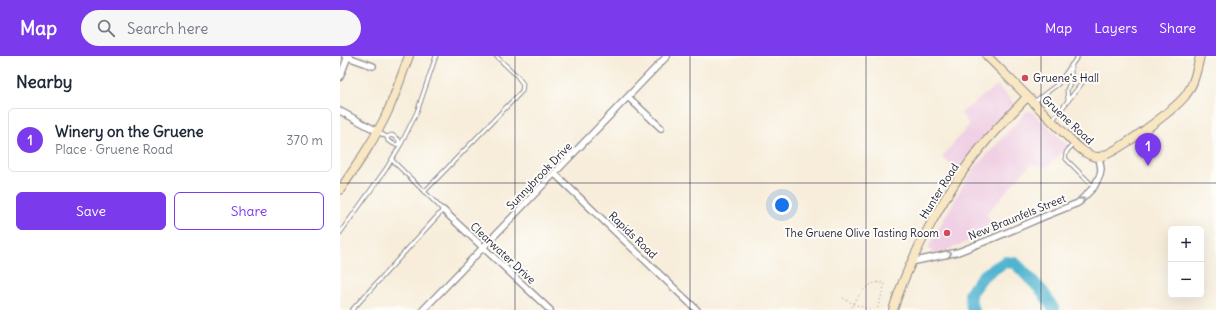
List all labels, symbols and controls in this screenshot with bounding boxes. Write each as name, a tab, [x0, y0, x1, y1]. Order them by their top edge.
search box	[81, 10, 361, 46]
text: Map	[20, 16, 57, 40]
icon: search	[95, 17, 117, 39]
text: Search here	[127, 19, 208, 38]
text: Map	[1045, 19, 1072, 37]
text: Layers	[1094, 19, 1137, 37]
text: Share	[1159, 19, 1196, 37]
text: Nearby	[16, 71, 72, 93]
place label: Gruene's Hall	[1033, 71, 1099, 85]
marker: Gruene's Hall	[1020, 73, 1030, 83]
street label: Gruene Road	[1039, 93, 1097, 148]
text: Winery on the Gruene	[55, 122, 204, 141]
text: 1	[27, 132, 33, 149]
text: 370 m	[286, 132, 323, 149]
pin: 1	[1135, 133, 1161, 166]
street label: Sunnybrook Drive	[503, 139, 575, 213]
text: Place · Gruene Road	[55, 141, 173, 158]
street label: Hunter Road	[916, 160, 962, 221]
street label: New Braunfels Street	[966, 191, 1068, 243]
button: Save	[16, 192, 166, 230]
button: Share	[174, 192, 324, 230]
your location	[772, 195, 792, 215]
one-way arrow	[1077, 197, 1084, 204]
street label: Rapids Road	[606, 208, 660, 262]
street label: Clearwater Drive	[468, 219, 539, 287]
place label: The Gruene Olive Tasting Room	[785, 226, 939, 240]
map controls	[1168, 226, 1204, 298]
button: +	[1168, 226, 1204, 262]
marker: The Gruene Olive Tasting Room	[942, 228, 952, 238]
one-way arrow	[945, 250, 952, 259]
button: −	[1168, 262, 1204, 298]

